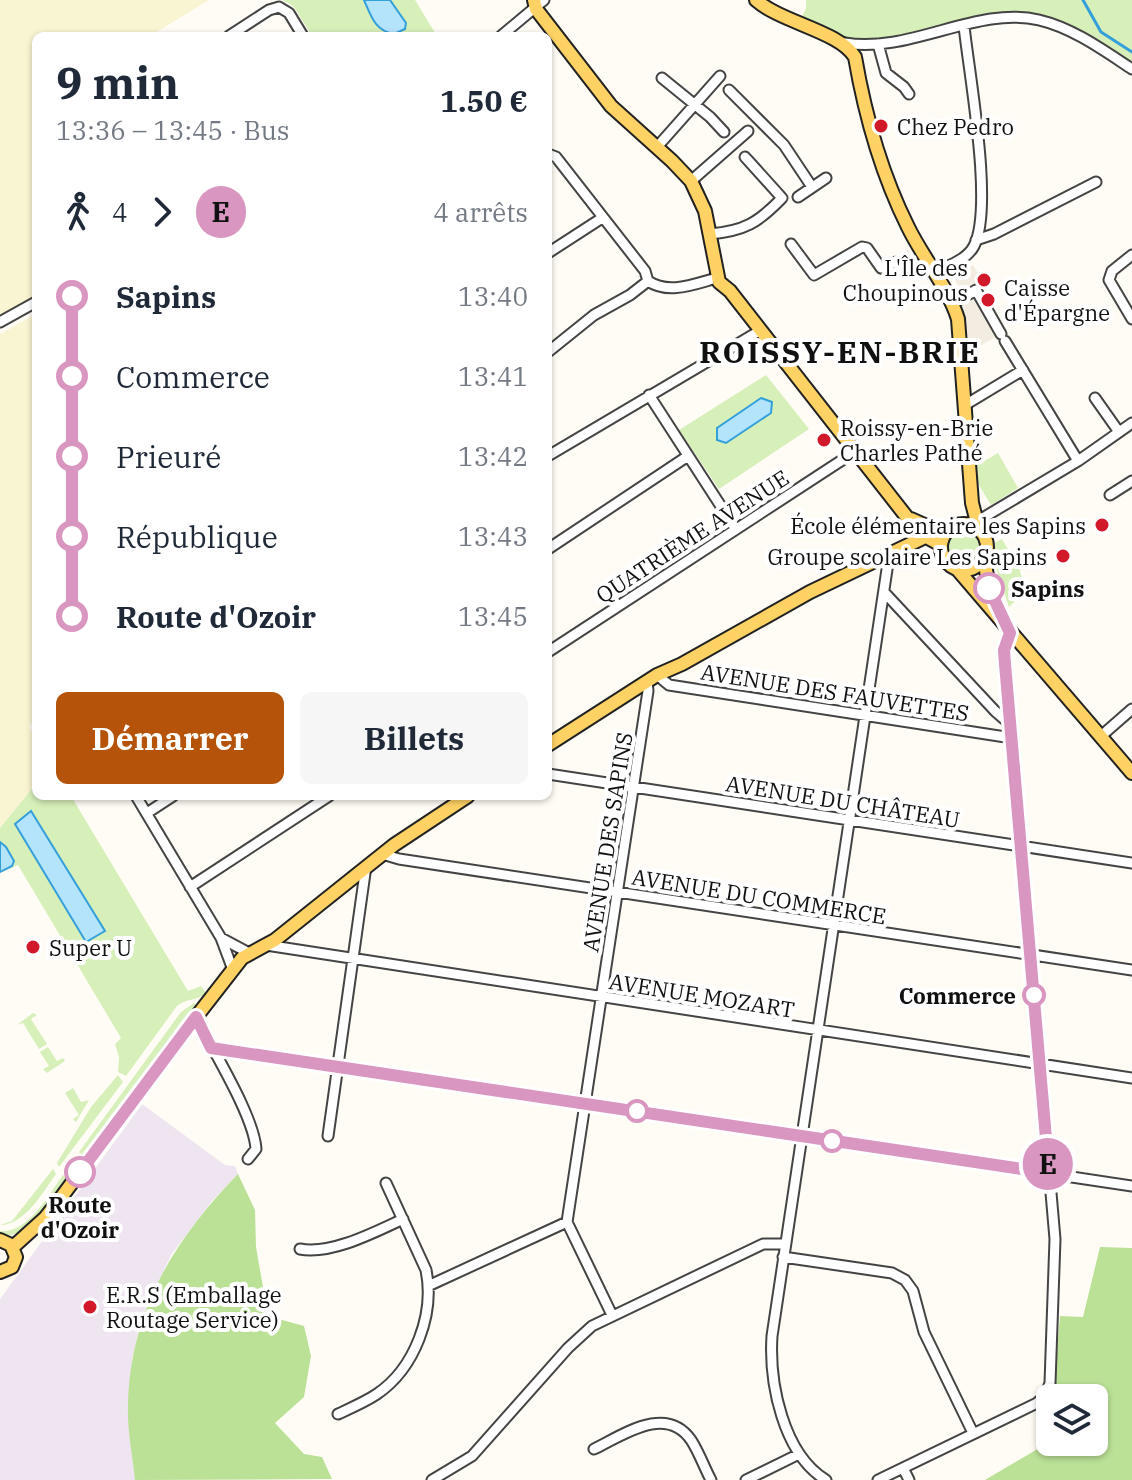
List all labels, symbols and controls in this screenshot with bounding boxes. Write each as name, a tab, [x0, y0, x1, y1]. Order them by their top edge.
text: 9 min	[56, 54, 179, 111]
text: 1.50 €	[440, 81, 528, 120]
place label: Chez Pedro	[897, 112, 1014, 141]
text: 13:36 – 13:45 · Bus	[56, 113, 290, 147]
marker: Chez Pedro	[872, 117, 890, 135]
icon: walk	[56, 190, 100, 234]
icon: forward	[140, 190, 184, 234]
text: E	[212, 193, 230, 230]
text: 4	[112, 195, 128, 229]
text: 4 arrêts	[433, 195, 528, 229]
place label: L'Île des Choupinous	[843, 253, 968, 307]
marker: L'Île des Choupinous	[975, 271, 993, 289]
place label: Caisse d'Épargne	[1004, 273, 1110, 327]
text: Sapins	[116, 277, 216, 316]
text: 13:40	[458, 279, 528, 313]
marker: Caisse d'Épargne	[979, 291, 997, 309]
district label: ROISSY-EN-BRIE	[699, 332, 981, 371]
text: Commerce	[116, 357, 270, 396]
text: 13:41	[458, 359, 528, 393]
place label: Roissy-en-Brie Charles Pathé	[840, 413, 993, 467]
marker: Roissy-en-Brie Charles Pathé	[815, 431, 833, 449]
text: Prieuré	[116, 437, 221, 476]
text: 13:42	[458, 439, 528, 473]
street label: QUATRIÈME AVENUE	[590, 463, 794, 609]
place label: École élémentaire les Sapins	[790, 511, 1086, 540]
marker: École élémentaire les Sapins	[1093, 516, 1111, 534]
text: République	[116, 517, 278, 556]
text: 13:43	[458, 519, 528, 553]
place label: Groupe scolaire Les Sapins	[767, 542, 1047, 571]
marker: Groupe scolaire Les Sapins	[1054, 547, 1072, 565]
marker: Sapins	[974, 573, 1004, 603]
place label: Sapins	[1011, 574, 1084, 603]
text: Route d'Ozoir	[116, 597, 316, 636]
text: 13:45	[458, 599, 528, 633]
street label: AVENUE DES FAUVETTES	[699, 656, 971, 728]
button: Démarrer	[56, 692, 284, 784]
button: Billets	[300, 692, 528, 784]
street label: AVENUE DES SAPINS	[575, 730, 639, 954]
street label: AVENUE DU CHÂTEAU	[724, 768, 962, 834]
street label: AVENUE DU COMMERCE	[630, 862, 888, 930]
place label: Super U	[49, 933, 132, 962]
marker: Super U	[24, 938, 42, 956]
street label: AVENUE MOZART	[607, 966, 797, 1024]
place label: Commerce	[899, 981, 1016, 1010]
marker: Commerce	[1023, 984, 1045, 1006]
unlabelled marker	[626, 1100, 648, 1122]
unlabelled marker	[821, 1130, 843, 1152]
line badge: E	[1022, 1138, 1074, 1190]
text: E	[1039, 1145, 1057, 1182]
marker: Route d'Ozoir	[65, 1157, 95, 1187]
place label: Route d'Ozoir	[41, 1190, 119, 1244]
place label: E.R.S (Emballage Routage Service)	[106, 1280, 282, 1334]
marker: E.R.S (Emballage Routage Service)	[81, 1298, 99, 1316]
map controls	[1036, 1384, 1108, 1456]
button: layers	[1036, 1384, 1108, 1456]

